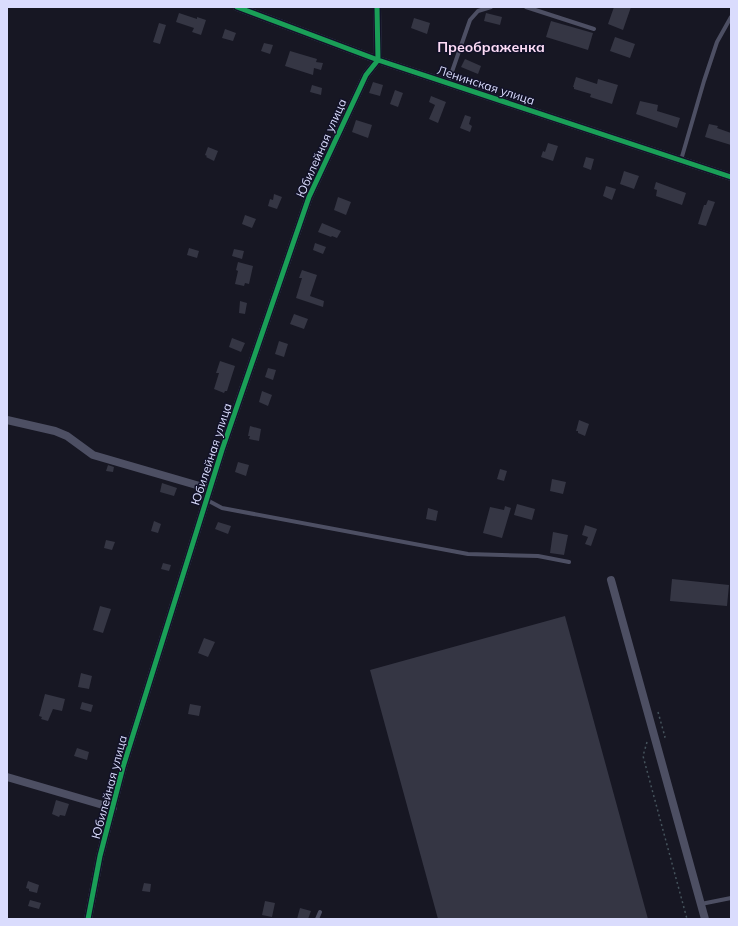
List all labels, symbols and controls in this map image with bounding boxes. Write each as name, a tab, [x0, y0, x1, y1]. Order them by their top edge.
district label: Преображенка	[437, 38, 545, 56]
street label: Ленинская улица	[435, 62, 537, 108]
street label: Юбилейная улица	[292, 96, 350, 200]
street label: Юбилейная улица	[187, 401, 235, 507]
street label: Юбилейная улица	[88, 734, 130, 840]

